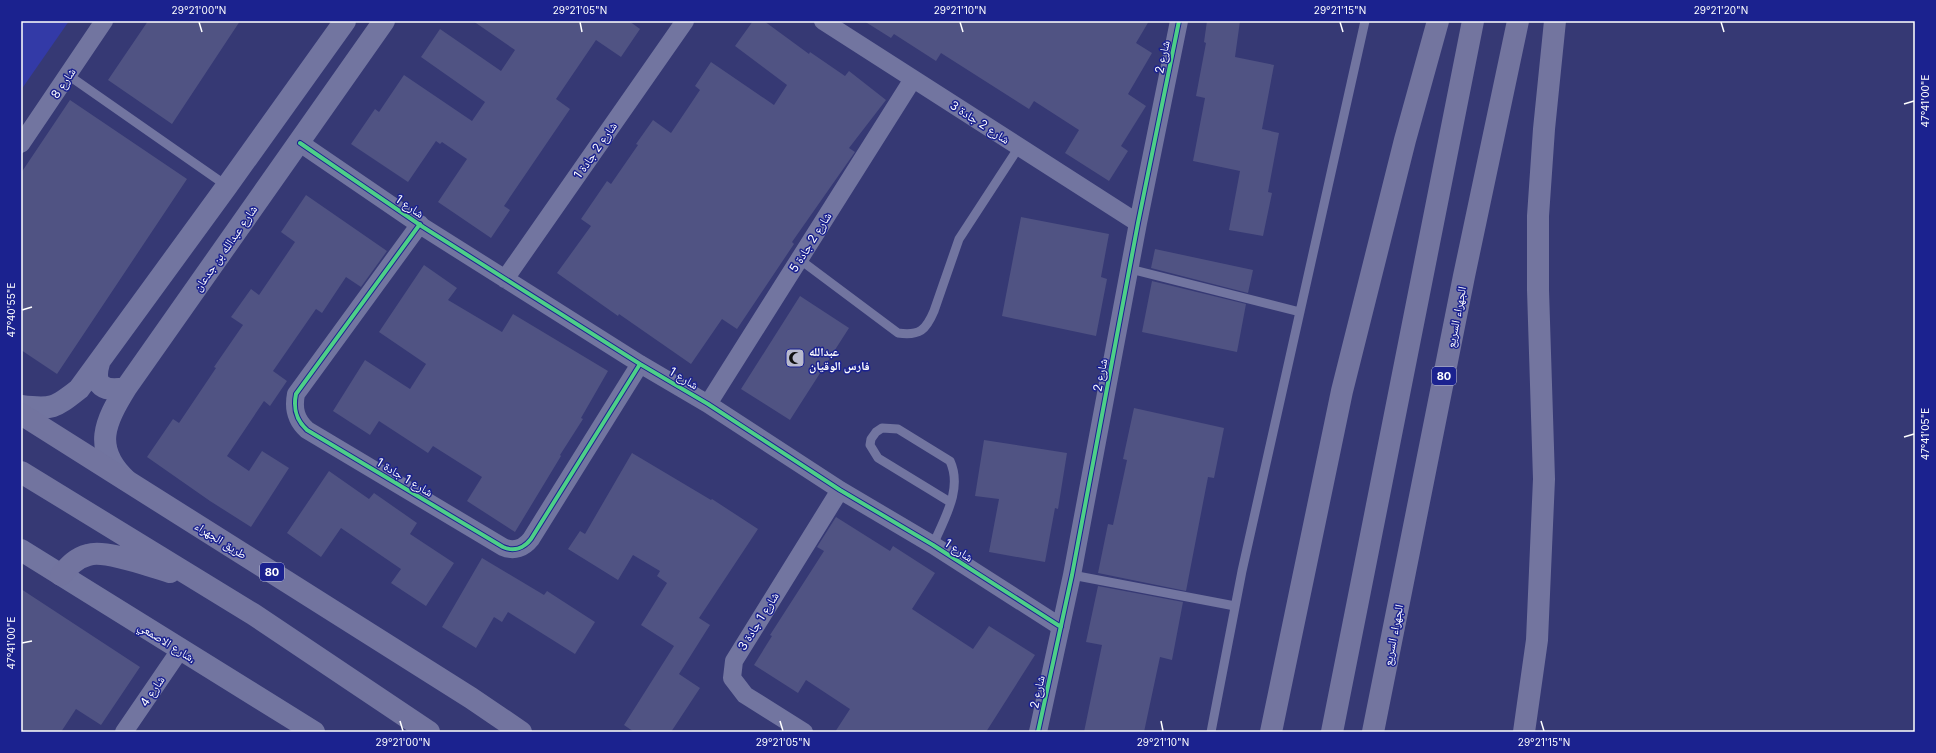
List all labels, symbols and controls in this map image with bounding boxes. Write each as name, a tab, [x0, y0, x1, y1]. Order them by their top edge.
text: 29°21'00"N	[172, 4, 226, 16]
text: 29°21'05"N	[553, 4, 607, 16]
text: 29°21'10"N	[934, 4, 986, 16]
text: 29°21'15"N	[1314, 4, 1366, 16]
text: 29°21'20"N	[1694, 4, 1748, 16]
street label: شارع 2	[1151, 39, 1174, 75]
street label: شارع 8	[47, 65, 80, 102]
text: 47°41'00"E	[1919, 75, 1931, 127]
street label: شارع 2 جادة 3	[947, 97, 1013, 148]
street label: شارع 2 جادة 1	[570, 119, 621, 182]
street label: شارع 1	[392, 191, 427, 222]
street label: شارع عبدالله بن جدعان	[190, 202, 261, 295]
street label: شارع 2 جادة 5	[786, 209, 835, 275]
text: 47°40'55"E	[5, 283, 17, 337]
street label: الجهراء السريع	[1443, 285, 1470, 349]
place label: عبدالله فارس الوقيان	[809, 344, 870, 374]
mosque icon: عبدالله فارس الوقيان	[784, 347, 806, 369]
street label: شارع 2	[1089, 357, 1112, 393]
street label: شارع 1	[666, 364, 701, 393]
road number: 80	[1432, 367, 1456, 385]
text: 47°41'05"E	[1919, 408, 1931, 460]
street label: شارع 1 جادة 1	[374, 454, 436, 501]
street label: طريق الجهراء	[192, 518, 250, 562]
street label: شارع 1	[941, 535, 976, 566]
road number: 80	[260, 563, 284, 581]
street label: شارع 1 جادة 3	[734, 589, 783, 653]
street label: الجهراء السريع	[1380, 603, 1407, 667]
text: 47°41'00"E	[5, 617, 17, 669]
street label: شارع الاصمعي،	[134, 618, 199, 669]
street label: شارع 4	[136, 673, 169, 710]
street label: شارع 2	[1026, 674, 1049, 710]
text: 29°21'00"N	[376, 736, 430, 748]
text: 29°21'05"N	[756, 736, 810, 748]
text: 29°21'10"N	[1137, 736, 1189, 748]
text: 29°21'15"N	[1518, 736, 1570, 748]

